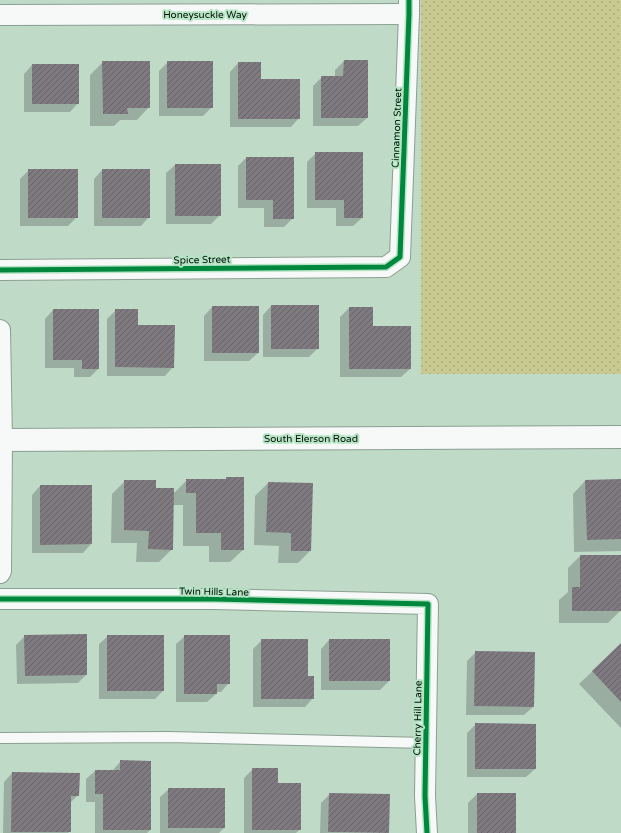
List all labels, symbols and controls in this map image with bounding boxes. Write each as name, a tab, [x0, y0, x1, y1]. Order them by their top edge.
street label: Honeysuckle Way	[163, 9, 247, 21]
street label: Cinnamon Street	[390, 88, 404, 168]
street label: Spice Street	[173, 254, 231, 266]
street label: South Elerson Road	[264, 433, 358, 445]
street label: Twin Hills Lane	[179, 585, 249, 599]
street label: Cherry Hill Lane	[411, 680, 425, 756]

